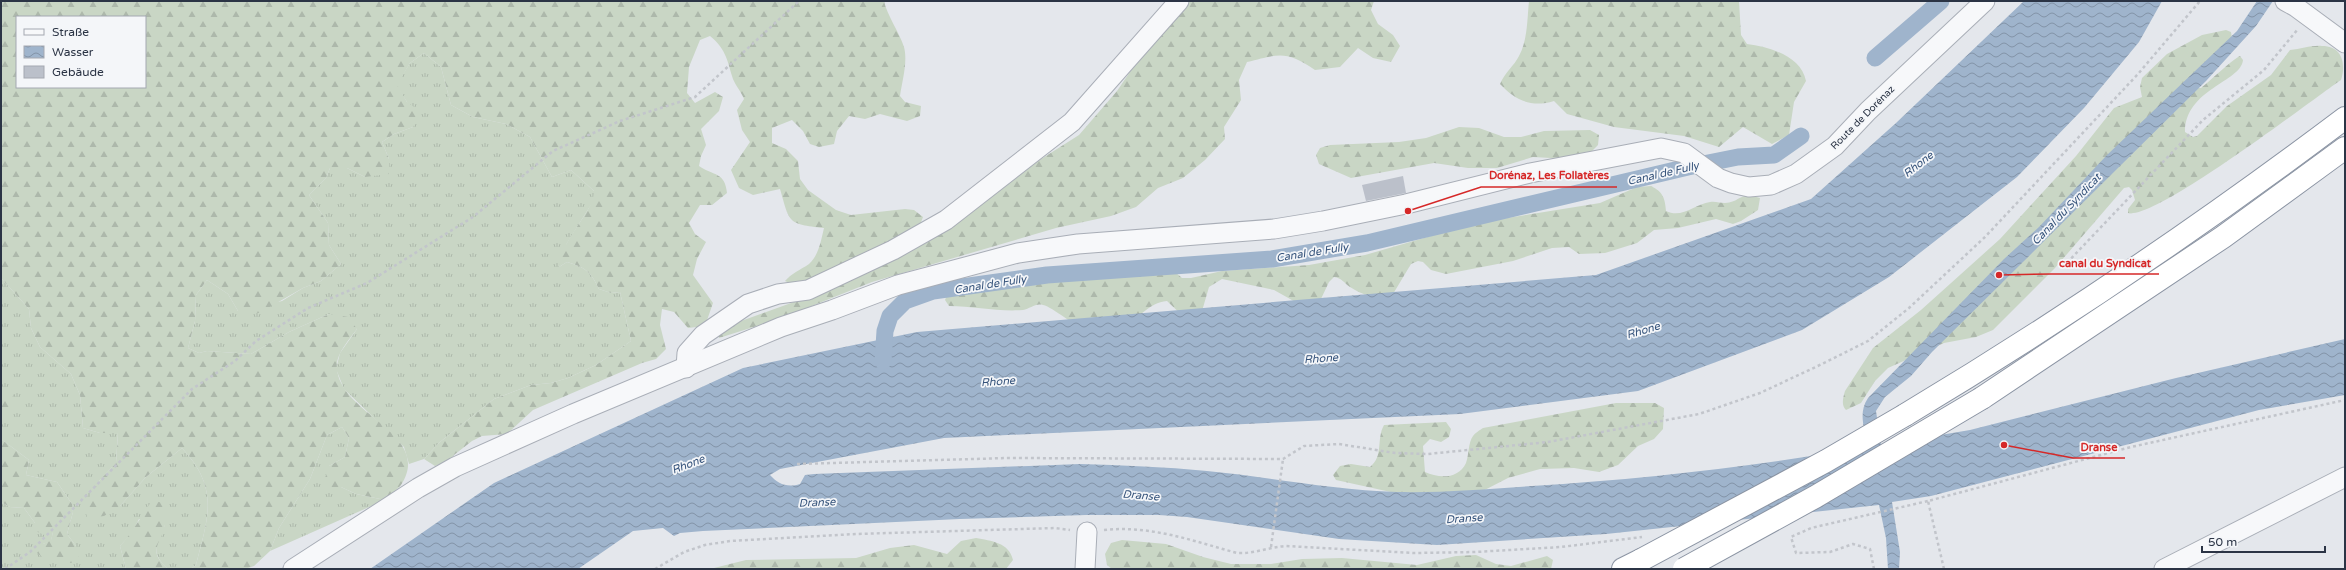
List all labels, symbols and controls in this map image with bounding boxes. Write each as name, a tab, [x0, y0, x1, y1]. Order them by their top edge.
legend	[16, 16, 146, 88]
text: Straße	[52, 25, 89, 39]
text: Wasser	[52, 45, 94, 59]
text: Gebäude	[52, 65, 104, 79]
street label: Route de Dorénaz	[1828, 83, 1897, 152]
water label: Rhone	[1901, 148, 1936, 180]
water label: Canal de Fully	[1626, 159, 1701, 188]
callout: Dorénaz, Les Follatères	[1481, 164, 1617, 187]
text: Dorénaz, Les Follatères	[1489, 169, 1610, 182]
water label: Canal du Syndicat	[2029, 170, 2105, 248]
water label: Canal de Fully	[1275, 240, 1350, 265]
callout: canal du Syndicat	[2051, 251, 2159, 274]
text: canal du Syndicat	[2059, 257, 2152, 271]
water label: Canal de Fully	[953, 272, 1028, 297]
water label: Rhone	[1625, 319, 1662, 341]
water label: Rhone	[1304, 351, 1339, 366]
water label: Rhone	[981, 374, 1016, 389]
callout: Dranse	[2073, 435, 2125, 458]
text: Dranse	[2081, 441, 2118, 454]
water label: Rhone	[670, 452, 707, 477]
water label: Dranse	[1122, 487, 1161, 504]
water label: Dranse	[798, 495, 836, 510]
water label: Dranse	[1445, 511, 1484, 526]
scale bar	[2202, 528, 2325, 554]
text: 50 m	[2208, 535, 2237, 549]

